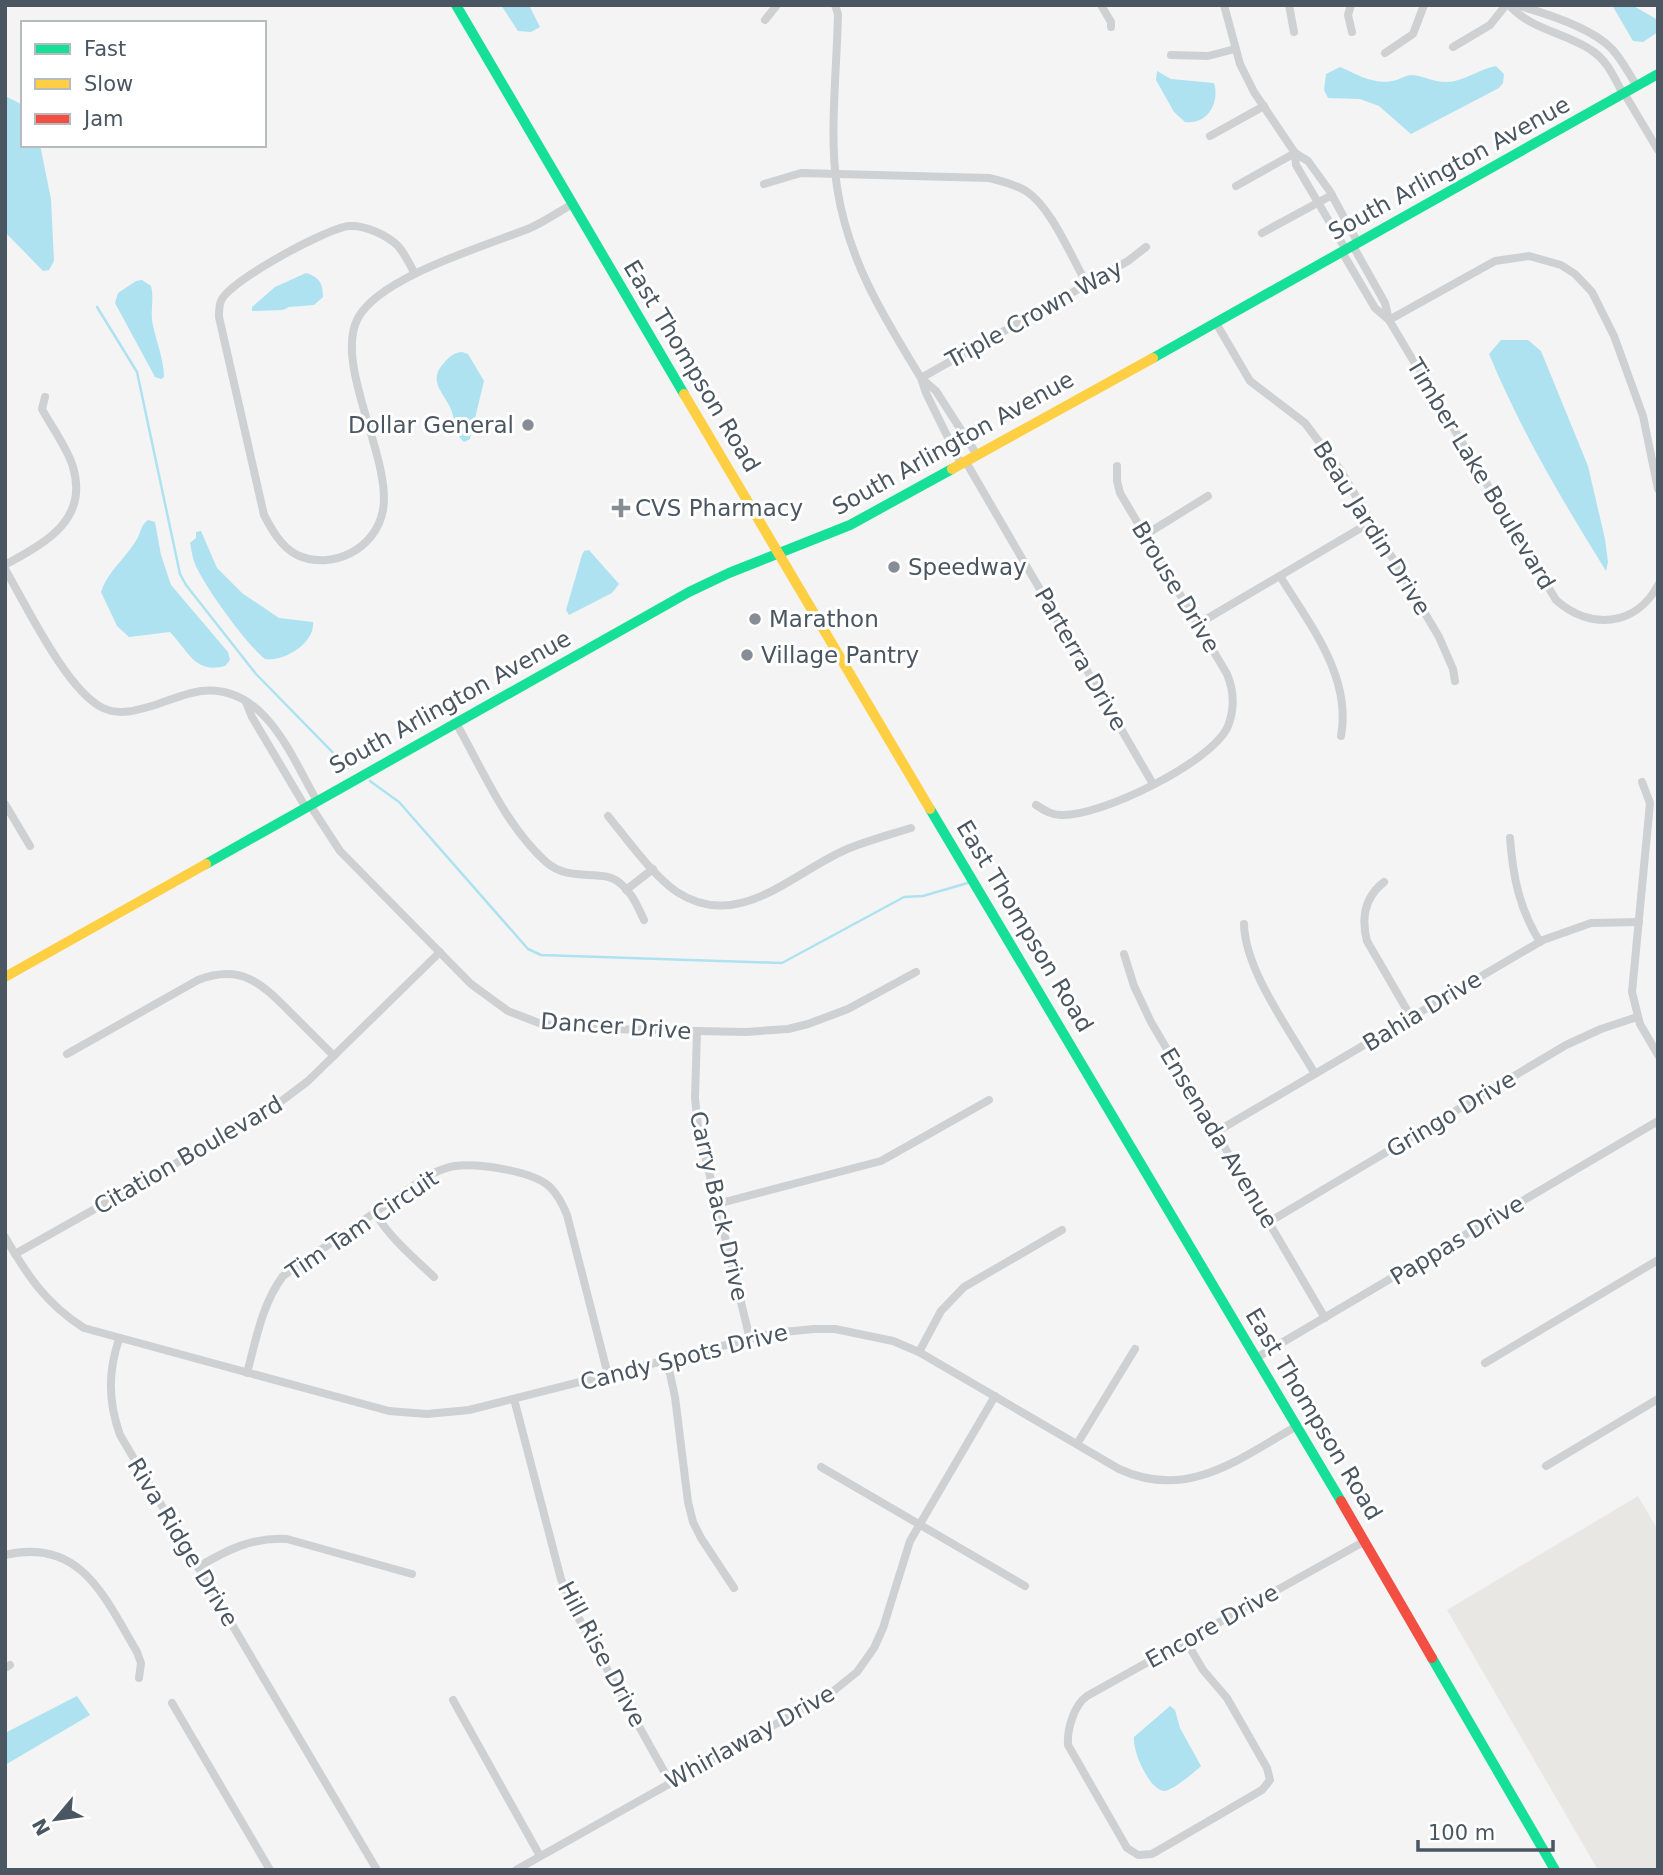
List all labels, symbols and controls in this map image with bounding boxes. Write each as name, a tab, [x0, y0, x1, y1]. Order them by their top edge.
legend	[21, 21, 266, 147]
text: Fast	[84, 37, 126, 61]
text: Slow	[84, 72, 133, 96]
street label: South Arlington Avenue	[1324, 91, 1574, 245]
text: Jam	[82, 107, 124, 131]
street label: East Thompson Road	[618, 255, 766, 477]
street label: Triple Crown Way	[940, 255, 1127, 374]
street label: Timber Lake Boulevard	[1401, 353, 1560, 594]
street label: South Arlington Avenue	[828, 366, 1078, 520]
place label: Dollar General	[348, 412, 514, 438]
marker: Dollar General	[520, 417, 536, 433]
street label: Beau Jardin Drive	[1308, 436, 1436, 620]
place label: CVS Pharmacy	[635, 495, 803, 521]
marker: CVS Pharmacy	[613, 500, 629, 516]
street label: Brouse Drive	[1127, 517, 1225, 657]
place label: Speedway	[908, 554, 1027, 580]
marker: Speedway	[886, 559, 902, 575]
street label: Parterra Drive	[1030, 583, 1132, 735]
place label: Marathon	[769, 606, 879, 632]
marker: Marathon	[747, 611, 763, 627]
street label: South Arlington Avenue	[325, 625, 575, 779]
place label: Village Pantry	[761, 642, 919, 668]
marker: Village Pantry	[739, 647, 755, 663]
street label: East Thompson Road	[951, 815, 1099, 1037]
street label: Bahia Drive	[1358, 965, 1486, 1057]
street label: Dancer Drive	[540, 1008, 692, 1044]
street label: Ensenada Avenue	[1155, 1043, 1283, 1233]
street label: Gringo Drive	[1382, 1065, 1520, 1163]
street label: Citation Boulevard	[89, 1090, 287, 1220]
street label: Carry Back Drive	[685, 1109, 753, 1303]
street label: Tim Tam Circuit	[280, 1165, 443, 1286]
street label: Pappas Drive	[1386, 1190, 1528, 1290]
street label: East Thompson Road	[1240, 1303, 1388, 1525]
street label: Candy Spots Drive	[577, 1319, 791, 1395]
street label: Riva Ridge Drive	[122, 1453, 244, 1631]
street label: Hill Rise Drive	[553, 1577, 651, 1731]
street label: Encore Drive	[1141, 1579, 1283, 1673]
street label: Whirlaway Drive	[661, 1680, 839, 1794]
north arrow	[21, 1784, 91, 1854]
scale bar	[1418, 1808, 1553, 1852]
text: N	[28, 1815, 55, 1840]
text: 100 m	[1428, 1821, 1495, 1845]

